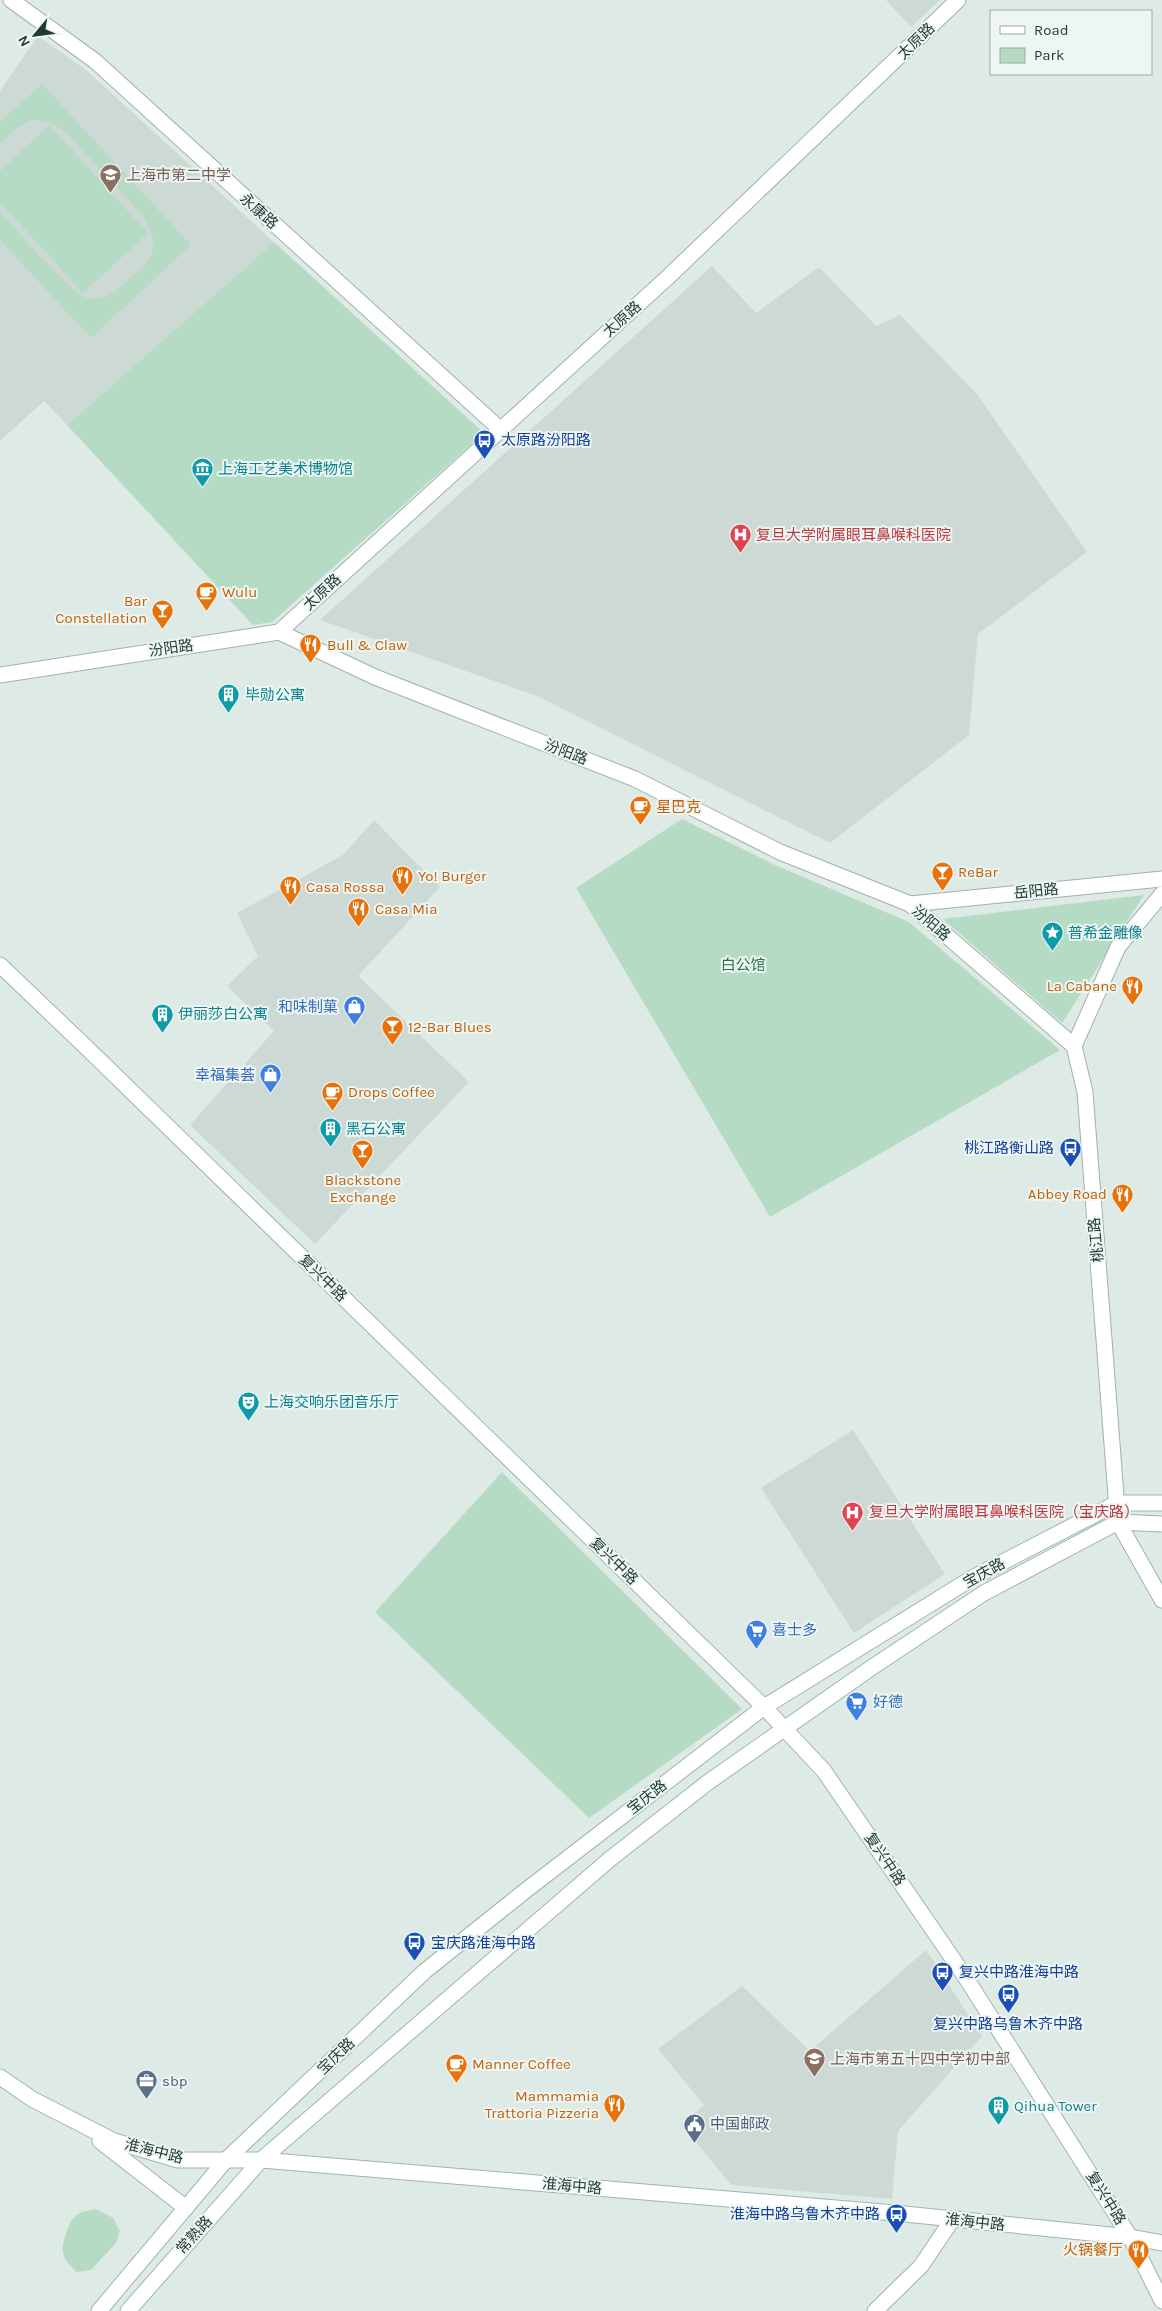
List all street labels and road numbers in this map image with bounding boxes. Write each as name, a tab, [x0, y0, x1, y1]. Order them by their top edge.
street label: 太原路	[894, 19, 938, 63]
street label: 永康路	[236, 189, 282, 233]
street label: 太原路	[599, 297, 645, 341]
street label: 太原路	[299, 570, 345, 614]
street label: 汾阳路	[147, 636, 195, 660]
street label: 汾阳路	[542, 736, 590, 768]
street label: 岳阳路	[1013, 880, 1059, 902]
street label: 汾阳路	[908, 901, 954, 945]
street label: 桃江路	[1085, 1217, 1107, 1263]
street label: 复兴中路	[295, 1251, 351, 1305]
street label: 复兴中路	[586, 1534, 642, 1588]
street label: 宝庆路	[960, 1554, 1008, 1592]
street label: 宝庆路	[624, 1776, 670, 1818]
street label: 复兴中路	[861, 1829, 909, 1889]
street label: 宝庆路	[314, 2034, 358, 2078]
street label: 淮海中路	[123, 2135, 185, 2167]
street label: 复兴中路	[1082, 2168, 1130, 2228]
street label: 淮海中路	[541, 2174, 603, 2198]
street label: 淮海中路	[944, 2210, 1006, 2234]
street label: 常熟路	[172, 2212, 216, 2258]

